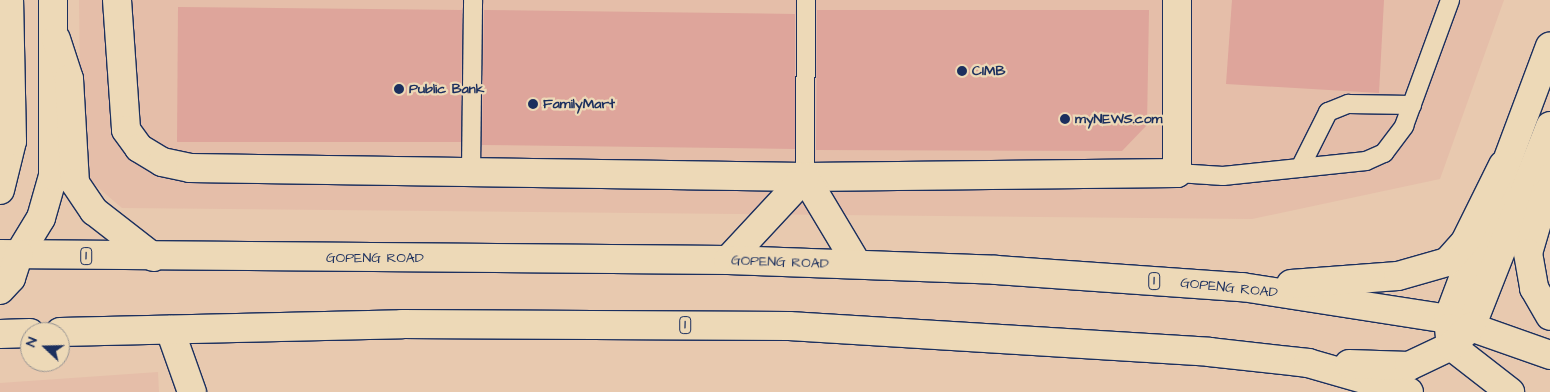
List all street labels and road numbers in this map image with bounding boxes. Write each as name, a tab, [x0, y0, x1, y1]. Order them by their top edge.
road number: 1	[80, 247, 92, 266]
street label: GOPENG ROAD	[326, 250, 424, 266]
street label: GOPENG ROAD	[731, 252, 829, 272]
road number: 1	[1148, 272, 1160, 290]
street label: GOPENG ROAD	[1180, 275, 1278, 301]
road number: 1	[679, 316, 691, 334]

